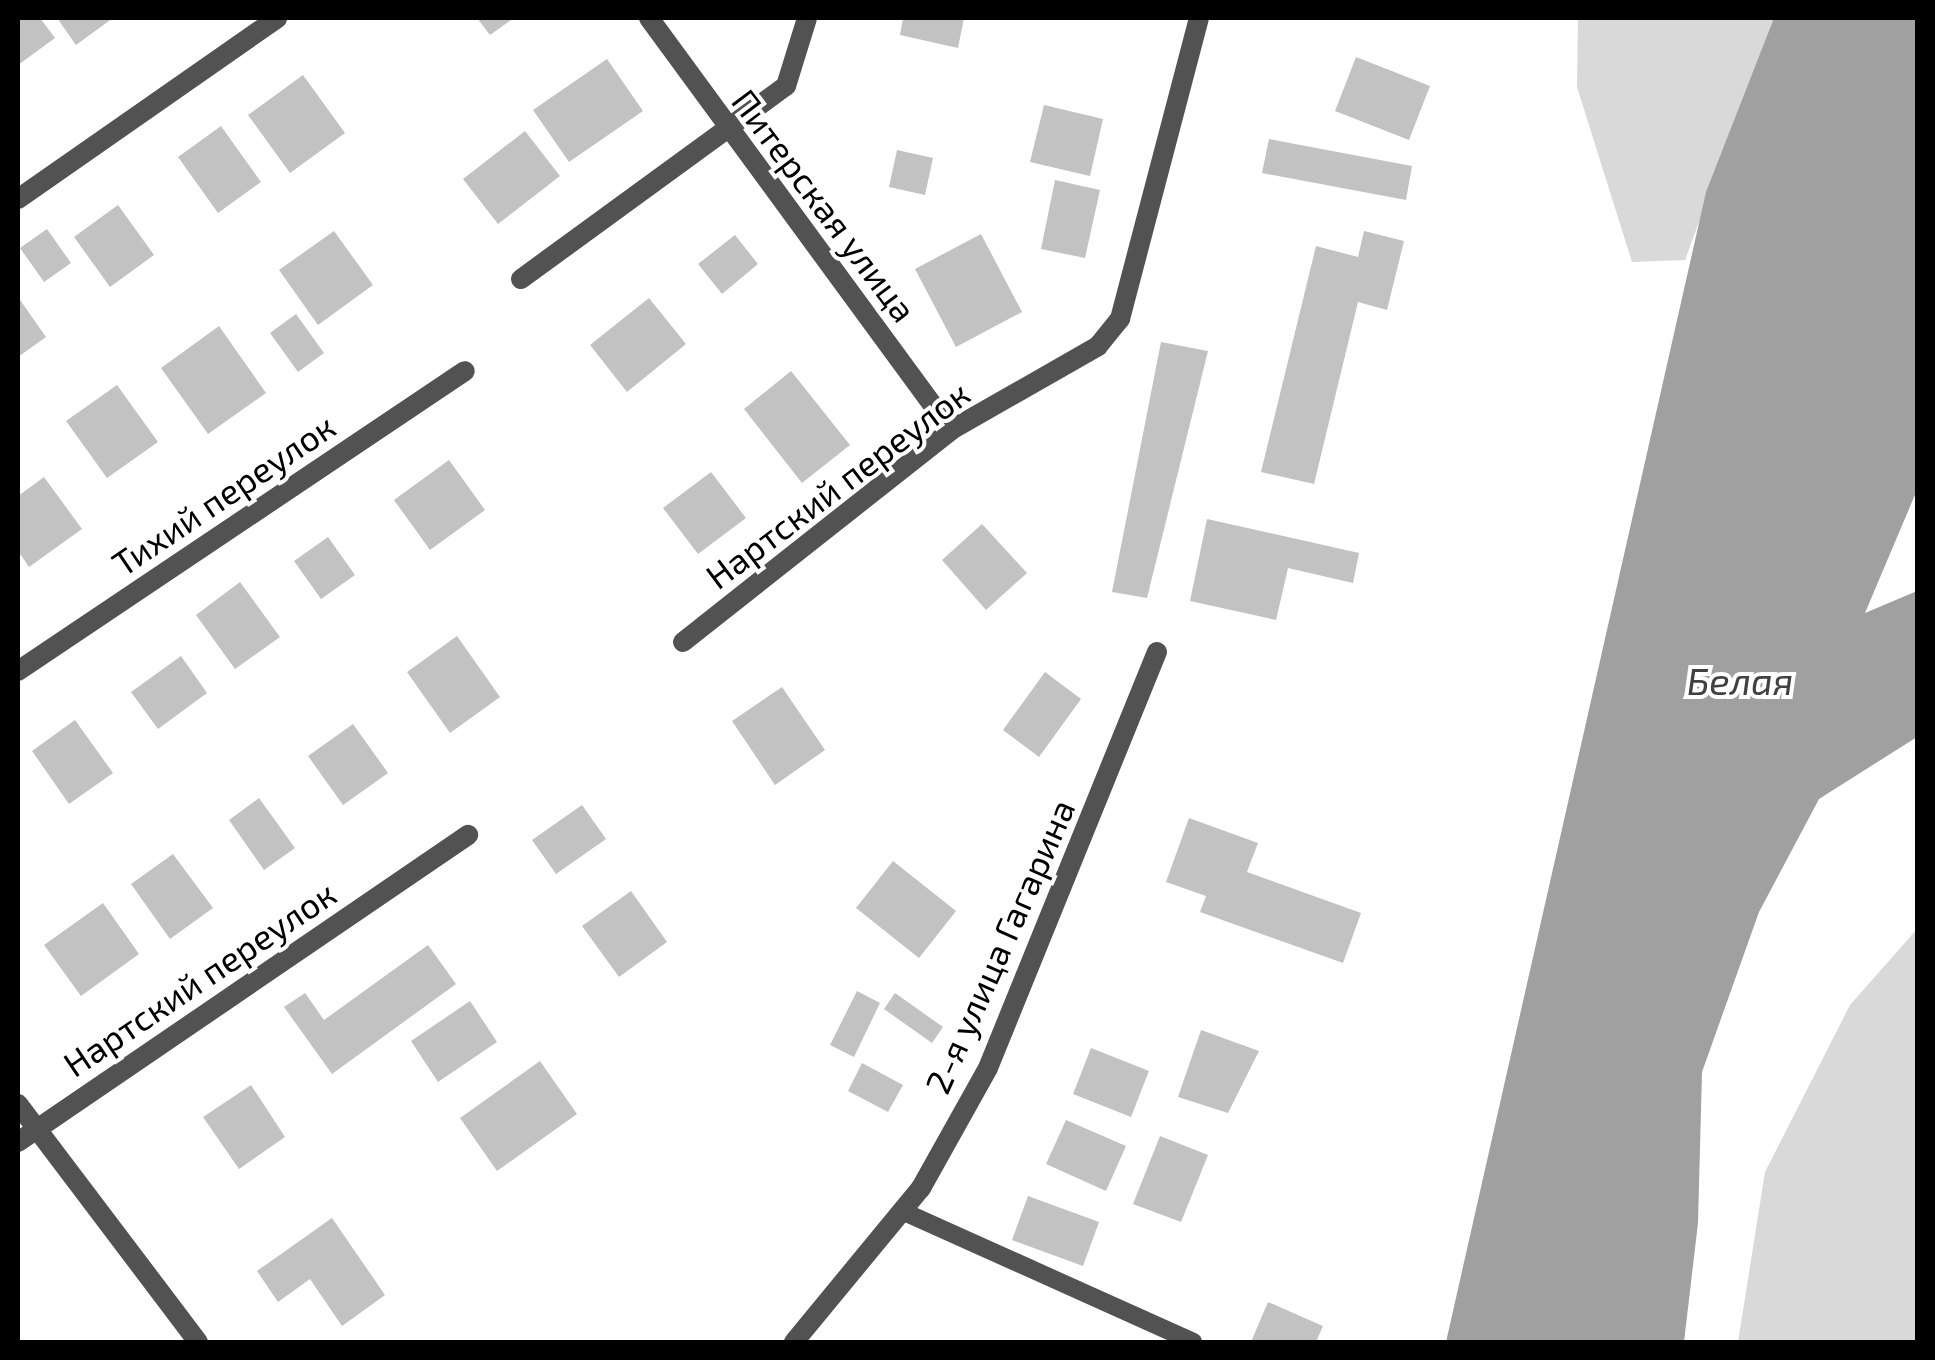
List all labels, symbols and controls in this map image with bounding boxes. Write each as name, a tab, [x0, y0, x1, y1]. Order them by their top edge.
street label: Питерская улица	[724, 81, 926, 329]
street label: Нартский переулок	[697, 371, 977, 597]
street label: Тихий переулок	[104, 404, 342, 584]
water label: Белая	[1687, 658, 1793, 704]
street label: 2-я улица Гагарина	[915, 793, 1083, 1099]
street label: Нартский переулок	[55, 871, 343, 1085]

